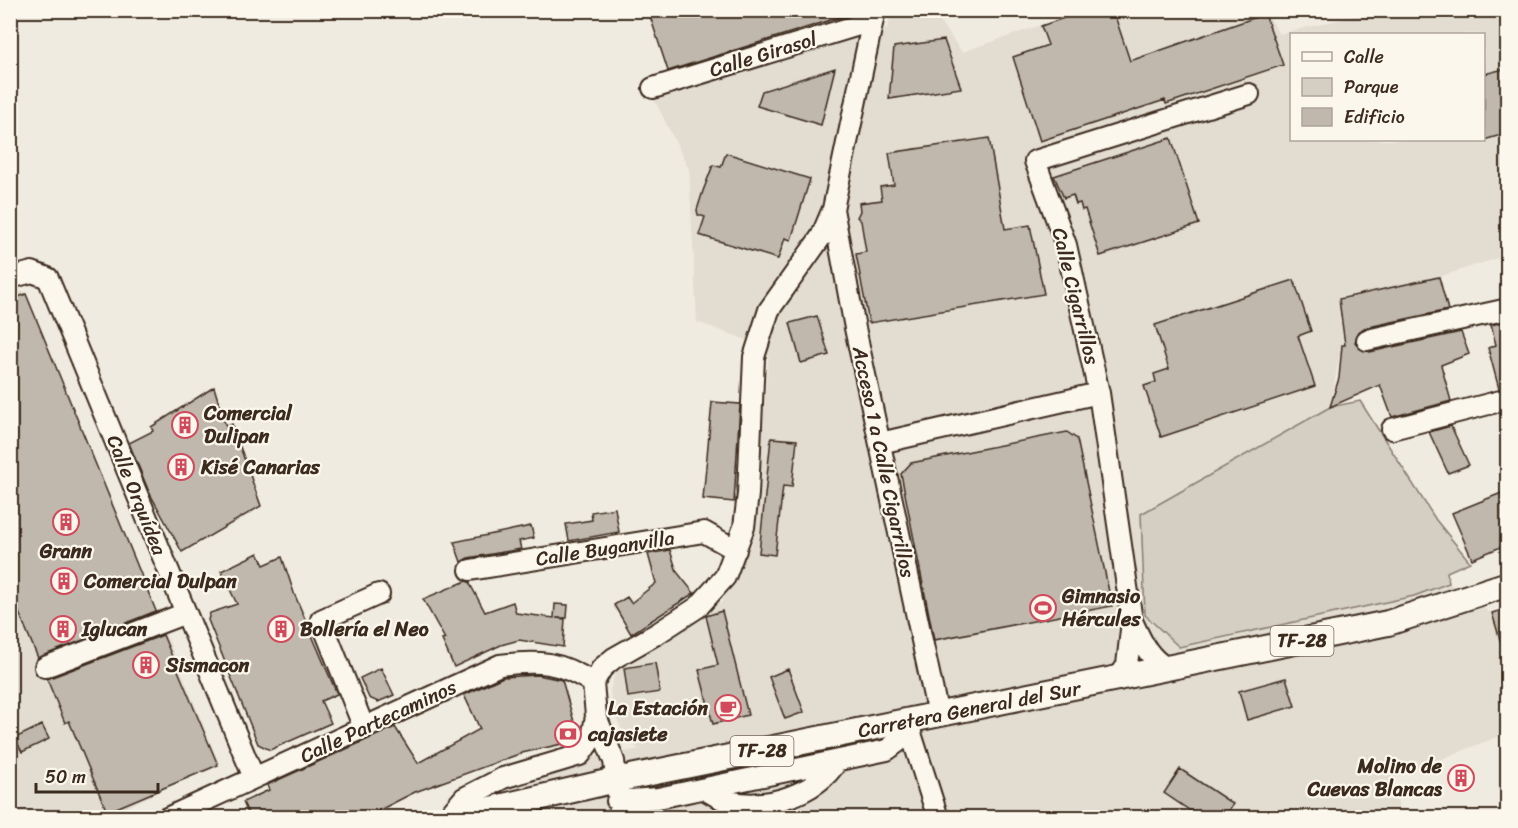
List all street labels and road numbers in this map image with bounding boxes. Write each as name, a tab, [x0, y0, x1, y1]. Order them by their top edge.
street label: Calle Girasol	[705, 21, 822, 87]
street label: Calle Cigarrillos	[1042, 224, 1110, 369]
street label: Acceso 1 a Calle Cigarrillos	[842, 342, 925, 582]
street label: Calle Orquídea	[96, 430, 177, 562]
street label: Calle Buganvilla	[533, 520, 677, 577]
road number: TF-28	[1270, 626, 1334, 656]
street label: Calle Partecaminos	[294, 669, 463, 773]
street label: Carretera General del Sur	[855, 670, 1085, 748]
road number: TF-28	[730, 736, 794, 766]

